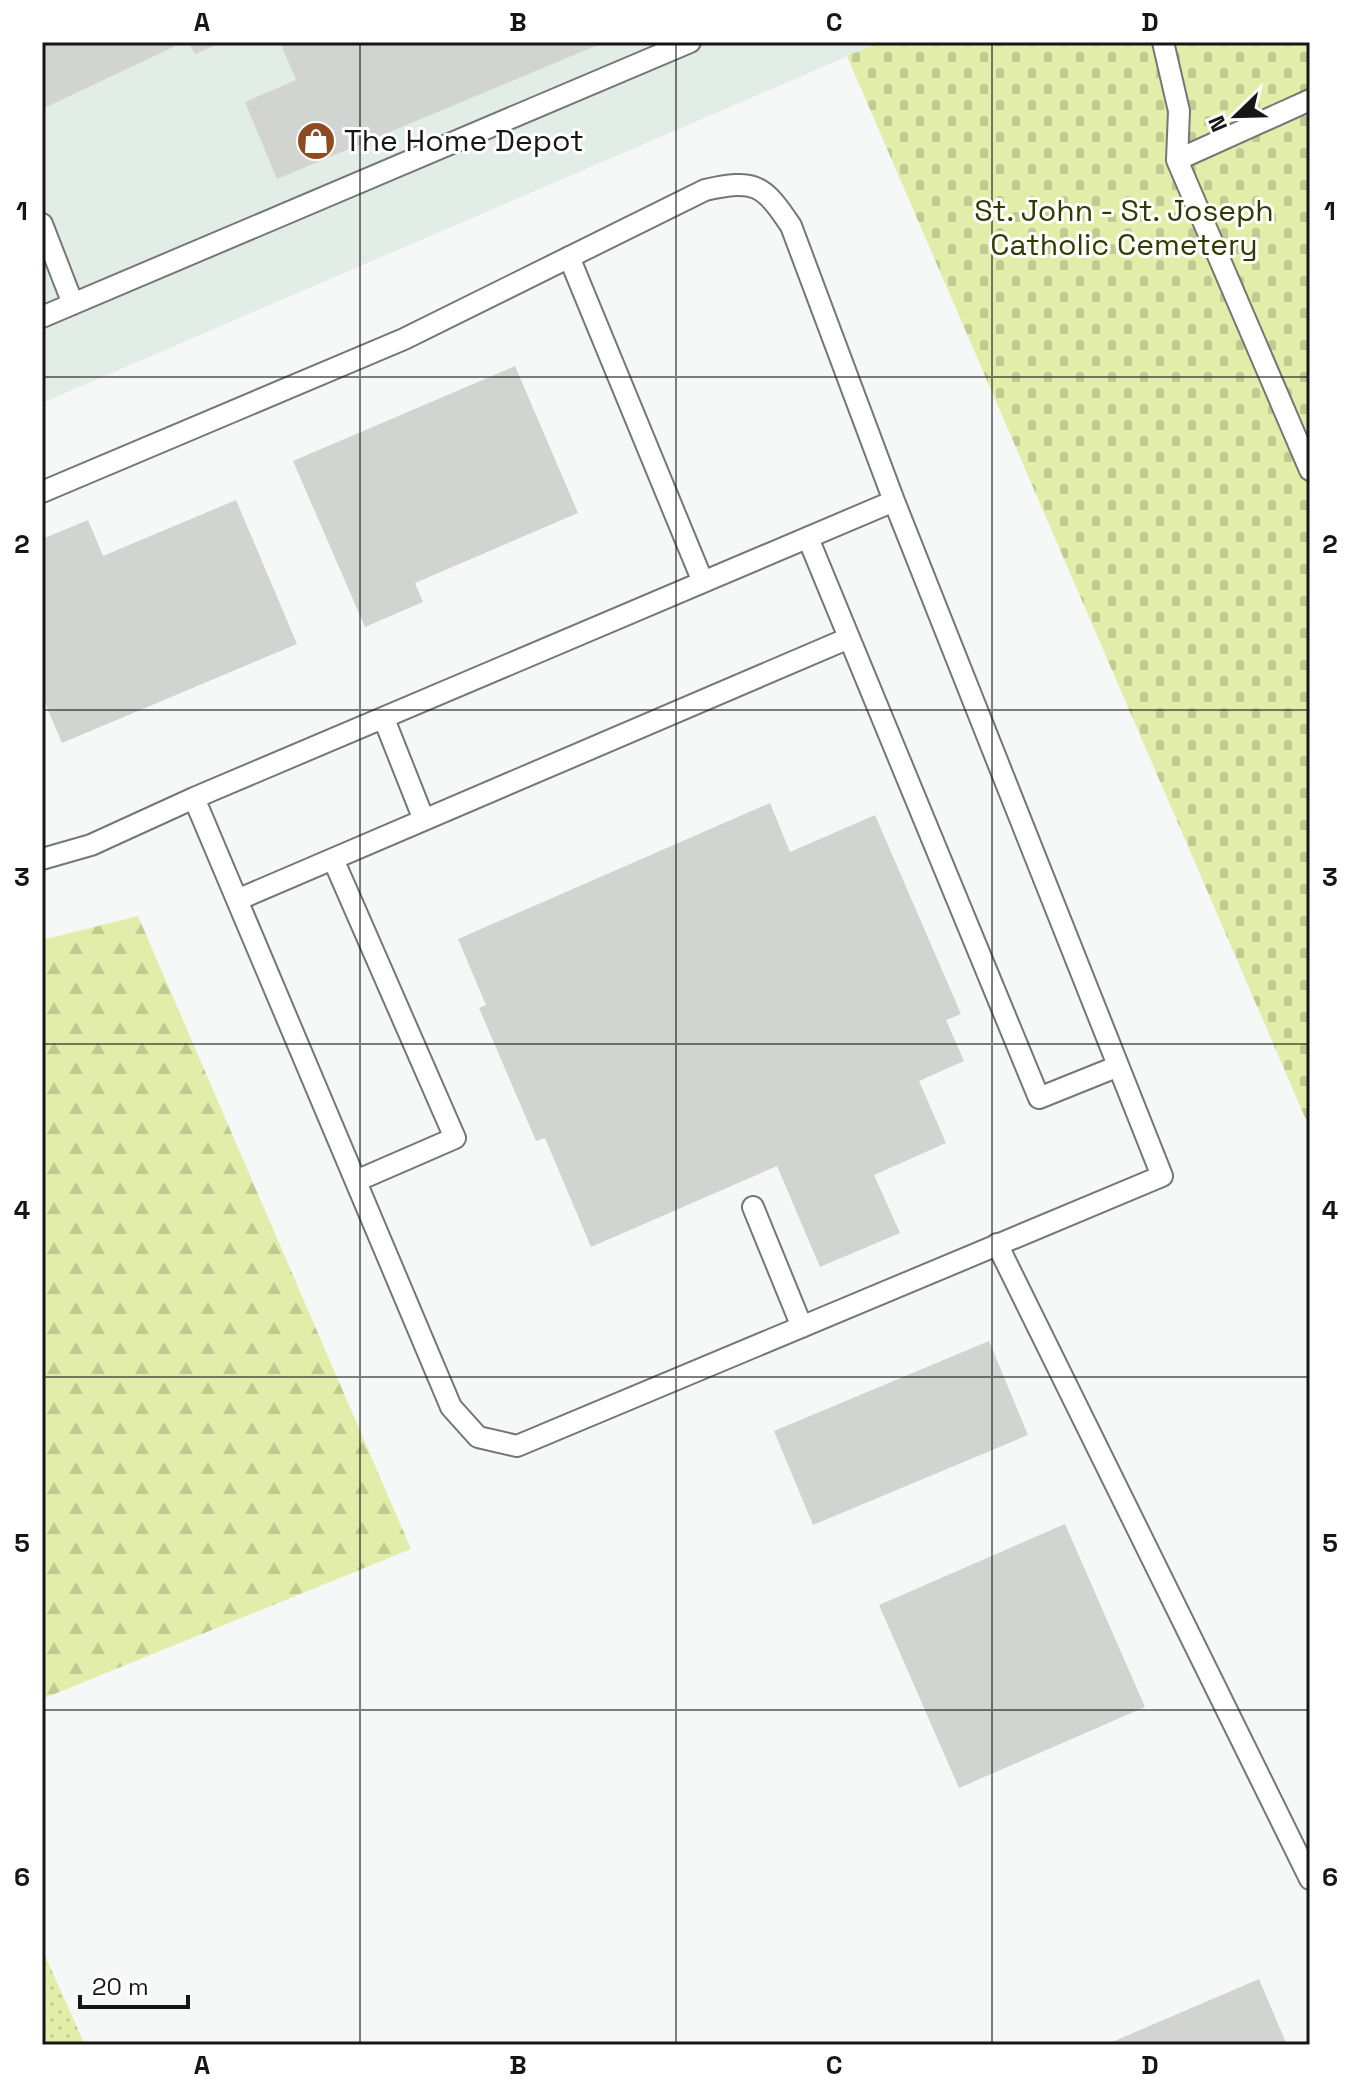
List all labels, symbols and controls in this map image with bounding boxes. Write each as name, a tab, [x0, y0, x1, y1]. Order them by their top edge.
text: A	[194, 5, 211, 39]
text: B	[509, 5, 527, 39]
text: C	[826, 5, 842, 39]
text: D	[1141, 5, 1159, 39]
north arrow	[1196, 76, 1276, 156]
text: N	[1202, 112, 1233, 136]
shop icon: The Home Depot	[295, 120, 337, 162]
place label: The Home Depot	[344, 121, 584, 160]
park label: St. John - St. Joseph Catholic Cemetery	[974, 191, 1274, 264]
text: 1	[16, 194, 28, 228]
text: 1	[1324, 194, 1336, 228]
text: 2	[14, 527, 30, 561]
text: 2	[1322, 527, 1338, 561]
text: 3	[14, 860, 30, 894]
text: 3	[1322, 860, 1338, 894]
text: 4	[14, 1193, 30, 1227]
text: 4	[1322, 1193, 1338, 1227]
text: 5	[14, 1526, 30, 1560]
text: 5	[1322, 1526, 1338, 1560]
text: 6	[14, 1860, 30, 1894]
text: 6	[1322, 1860, 1338, 1894]
scale bar	[80, 1959, 188, 2009]
text: 20 m	[92, 1971, 149, 2002]
text: A	[194, 2048, 211, 2082]
text: B	[509, 2048, 527, 2082]
text: C	[826, 2048, 842, 2082]
text: D	[1141, 2048, 1159, 2082]

